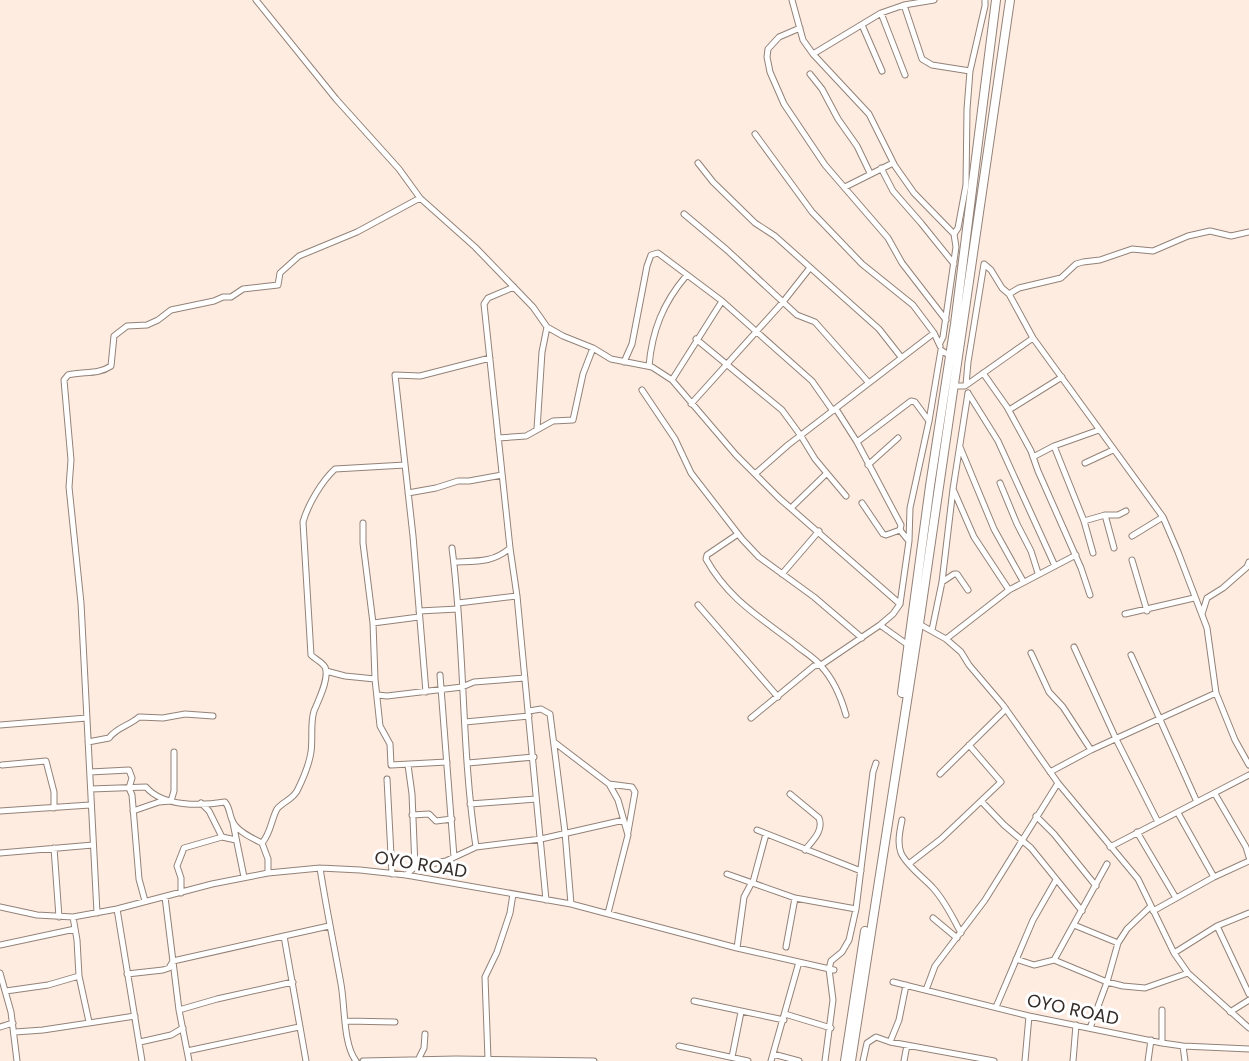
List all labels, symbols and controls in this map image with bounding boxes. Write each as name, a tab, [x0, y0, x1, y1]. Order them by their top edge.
street label: OYO ROAD	[373, 844, 469, 884]
street label: OYO ROAD	[1025, 987, 1121, 1031]

